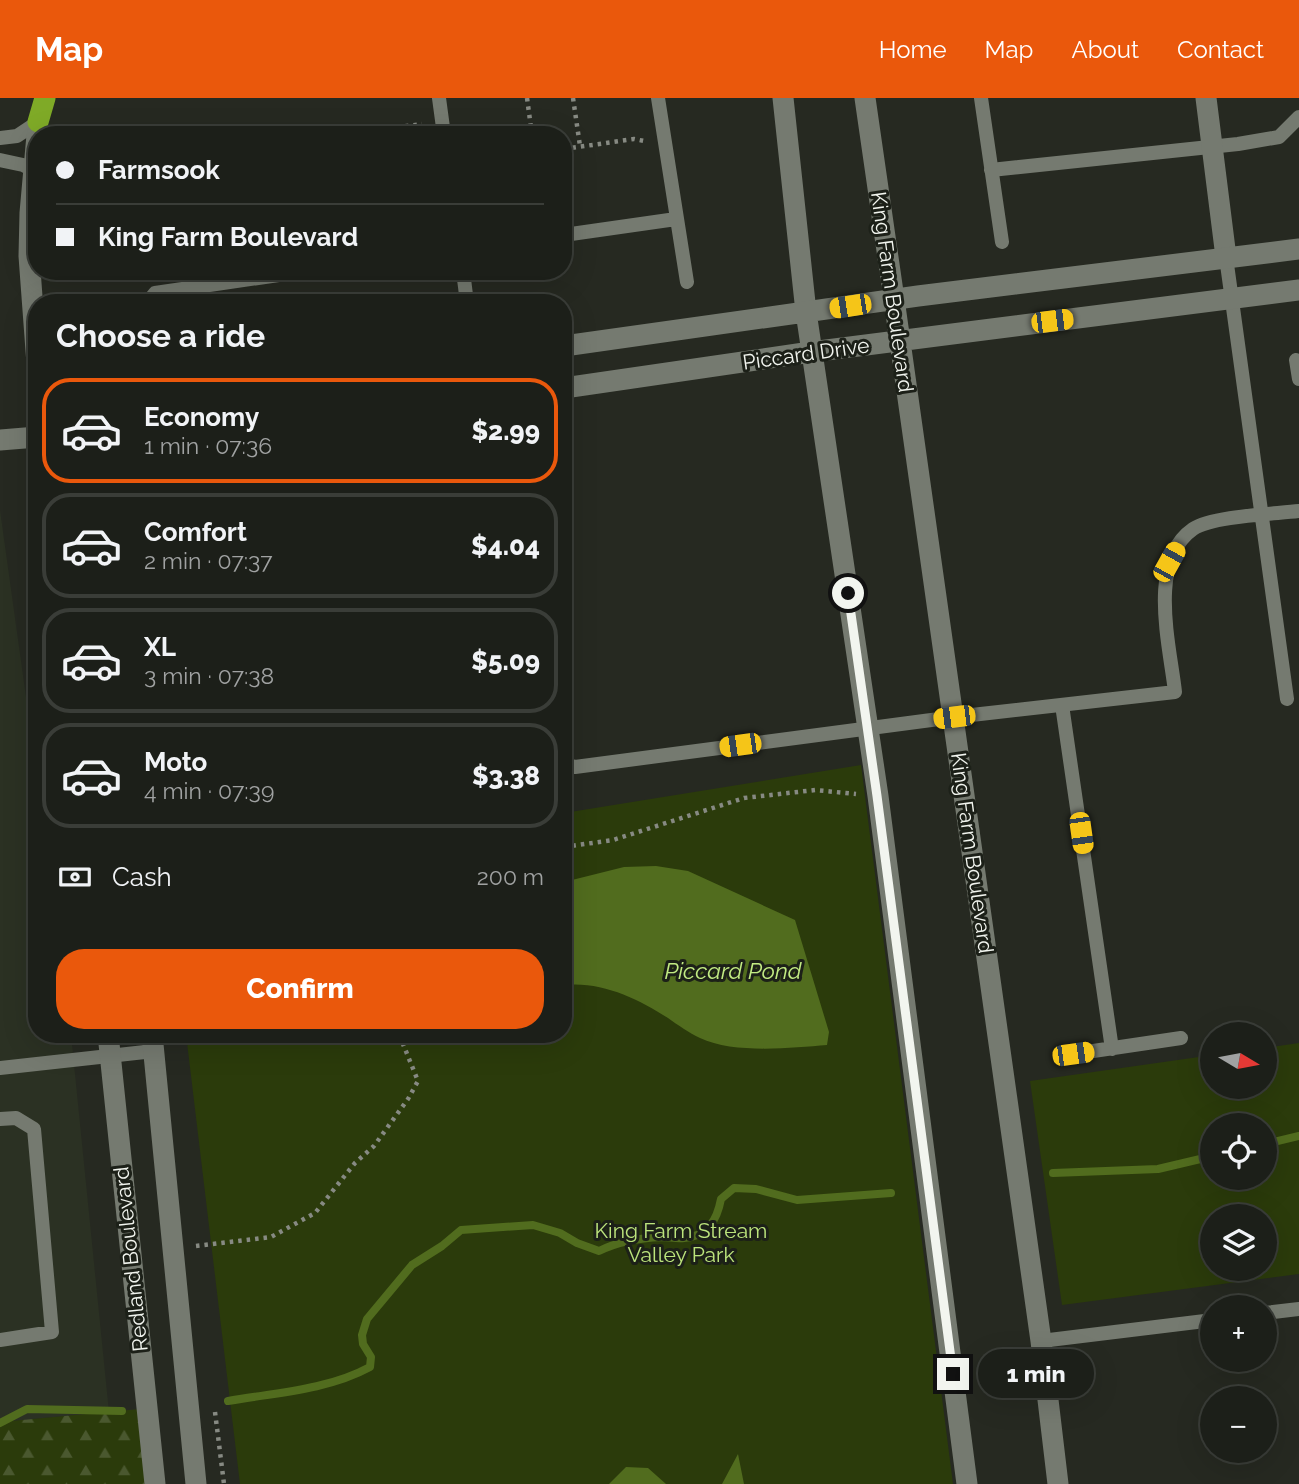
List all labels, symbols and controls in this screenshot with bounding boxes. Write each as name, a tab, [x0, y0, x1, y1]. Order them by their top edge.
text: Map	[35, 30, 103, 69]
text: Home	[879, 35, 947, 64]
text: Map	[985, 35, 1033, 64]
text: About	[1071, 35, 1139, 64]
text: Contact	[1177, 35, 1264, 64]
text: Farmsook	[98, 155, 220, 185]
street label: King Farm Boulevard	[866, 190, 919, 394]
text: King Farm Boulevard	[98, 222, 358, 252]
car	[828, 292, 873, 320]
car	[1030, 308, 1075, 334]
text: Choose a ride	[56, 317, 265, 354]
street label: Piccard Drive	[741, 332, 871, 375]
icon: car	[60, 399, 123, 462]
text: Economy	[144, 402, 259, 432]
text: $2.99	[471, 416, 540, 446]
text: 1 min · 07:36	[144, 432, 272, 459]
icon: car	[60, 514, 123, 577]
text: Comfort	[144, 517, 247, 547]
text: $4.04	[471, 531, 540, 561]
car	[1150, 539, 1189, 585]
text: 2 min · 07:37	[144, 547, 273, 574]
route start	[832, 577, 864, 609]
icon: car	[60, 629, 123, 692]
text: XL	[144, 632, 176, 662]
text: $5.09	[471, 646, 540, 676]
text: 3 min · 07:38	[144, 662, 274, 689]
car	[932, 704, 977, 730]
car	[718, 732, 763, 758]
icon: car	[60, 744, 123, 807]
text: Moto	[144, 747, 207, 777]
street label: King Farm Boulevard	[946, 751, 999, 955]
text: $3.38	[472, 761, 540, 791]
text: 4 min · 07:39	[144, 777, 274, 804]
car	[1068, 811, 1095, 855]
icon: cash	[56, 858, 94, 896]
text: Cash	[112, 862, 172, 892]
text: 200 m	[477, 863, 544, 890]
button: Confirm	[56, 949, 544, 1029]
water label: Piccard Pond	[664, 957, 803, 984]
north arrow	[1200, 1022, 1278, 1099]
map controls	[1200, 1022, 1277, 1463]
car	[1051, 1041, 1096, 1067]
button: locate	[1200, 1113, 1277, 1190]
street label: Redland Boulevard	[108, 1165, 153, 1353]
button: layers	[1200, 1204, 1277, 1281]
park label: King Farm Stream Valley Park	[595, 1218, 767, 1267]
button: +	[1200, 1295, 1277, 1372]
callout: 1 min	[978, 1350, 1093, 1398]
route end	[937, 1358, 969, 1390]
text: 1 min	[1006, 1360, 1066, 1387]
button: −	[1200, 1386, 1277, 1463]

